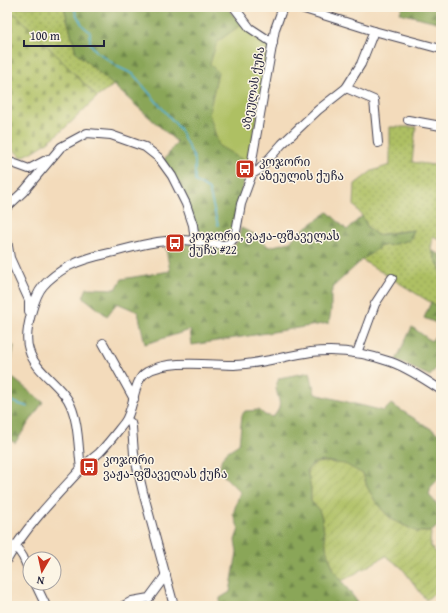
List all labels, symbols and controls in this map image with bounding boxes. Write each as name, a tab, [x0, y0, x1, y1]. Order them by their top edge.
scale bar	[24, 22, 104, 48]
text: 100 m	[30, 27, 60, 44]
street label: აზეულას ქუჩა	[237, 45, 268, 131]
place label: კოჯორი აზეულის ქუჩა	[259, 153, 344, 184]
bus stop icon: კოჯორი აზეულის ქუჩა	[234, 158, 256, 180]
place label: კოჯორი, ვაჟა-ფშაველას ქუჩა #22	[189, 227, 340, 258]
bus stop icon: კოჯორი, ვაჟა-ფშაველას ქუჩა #22	[164, 232, 186, 254]
place label: კოჯორი ვაჟა-ფშაველას ქუჩა	[103, 451, 227, 482]
bus stop icon: კოჯორი ვაჟა-ფშაველას ქუჩა	[78, 456, 100, 478]
north arrow	[22, 551, 62, 591]
text: N	[35, 572, 45, 589]

